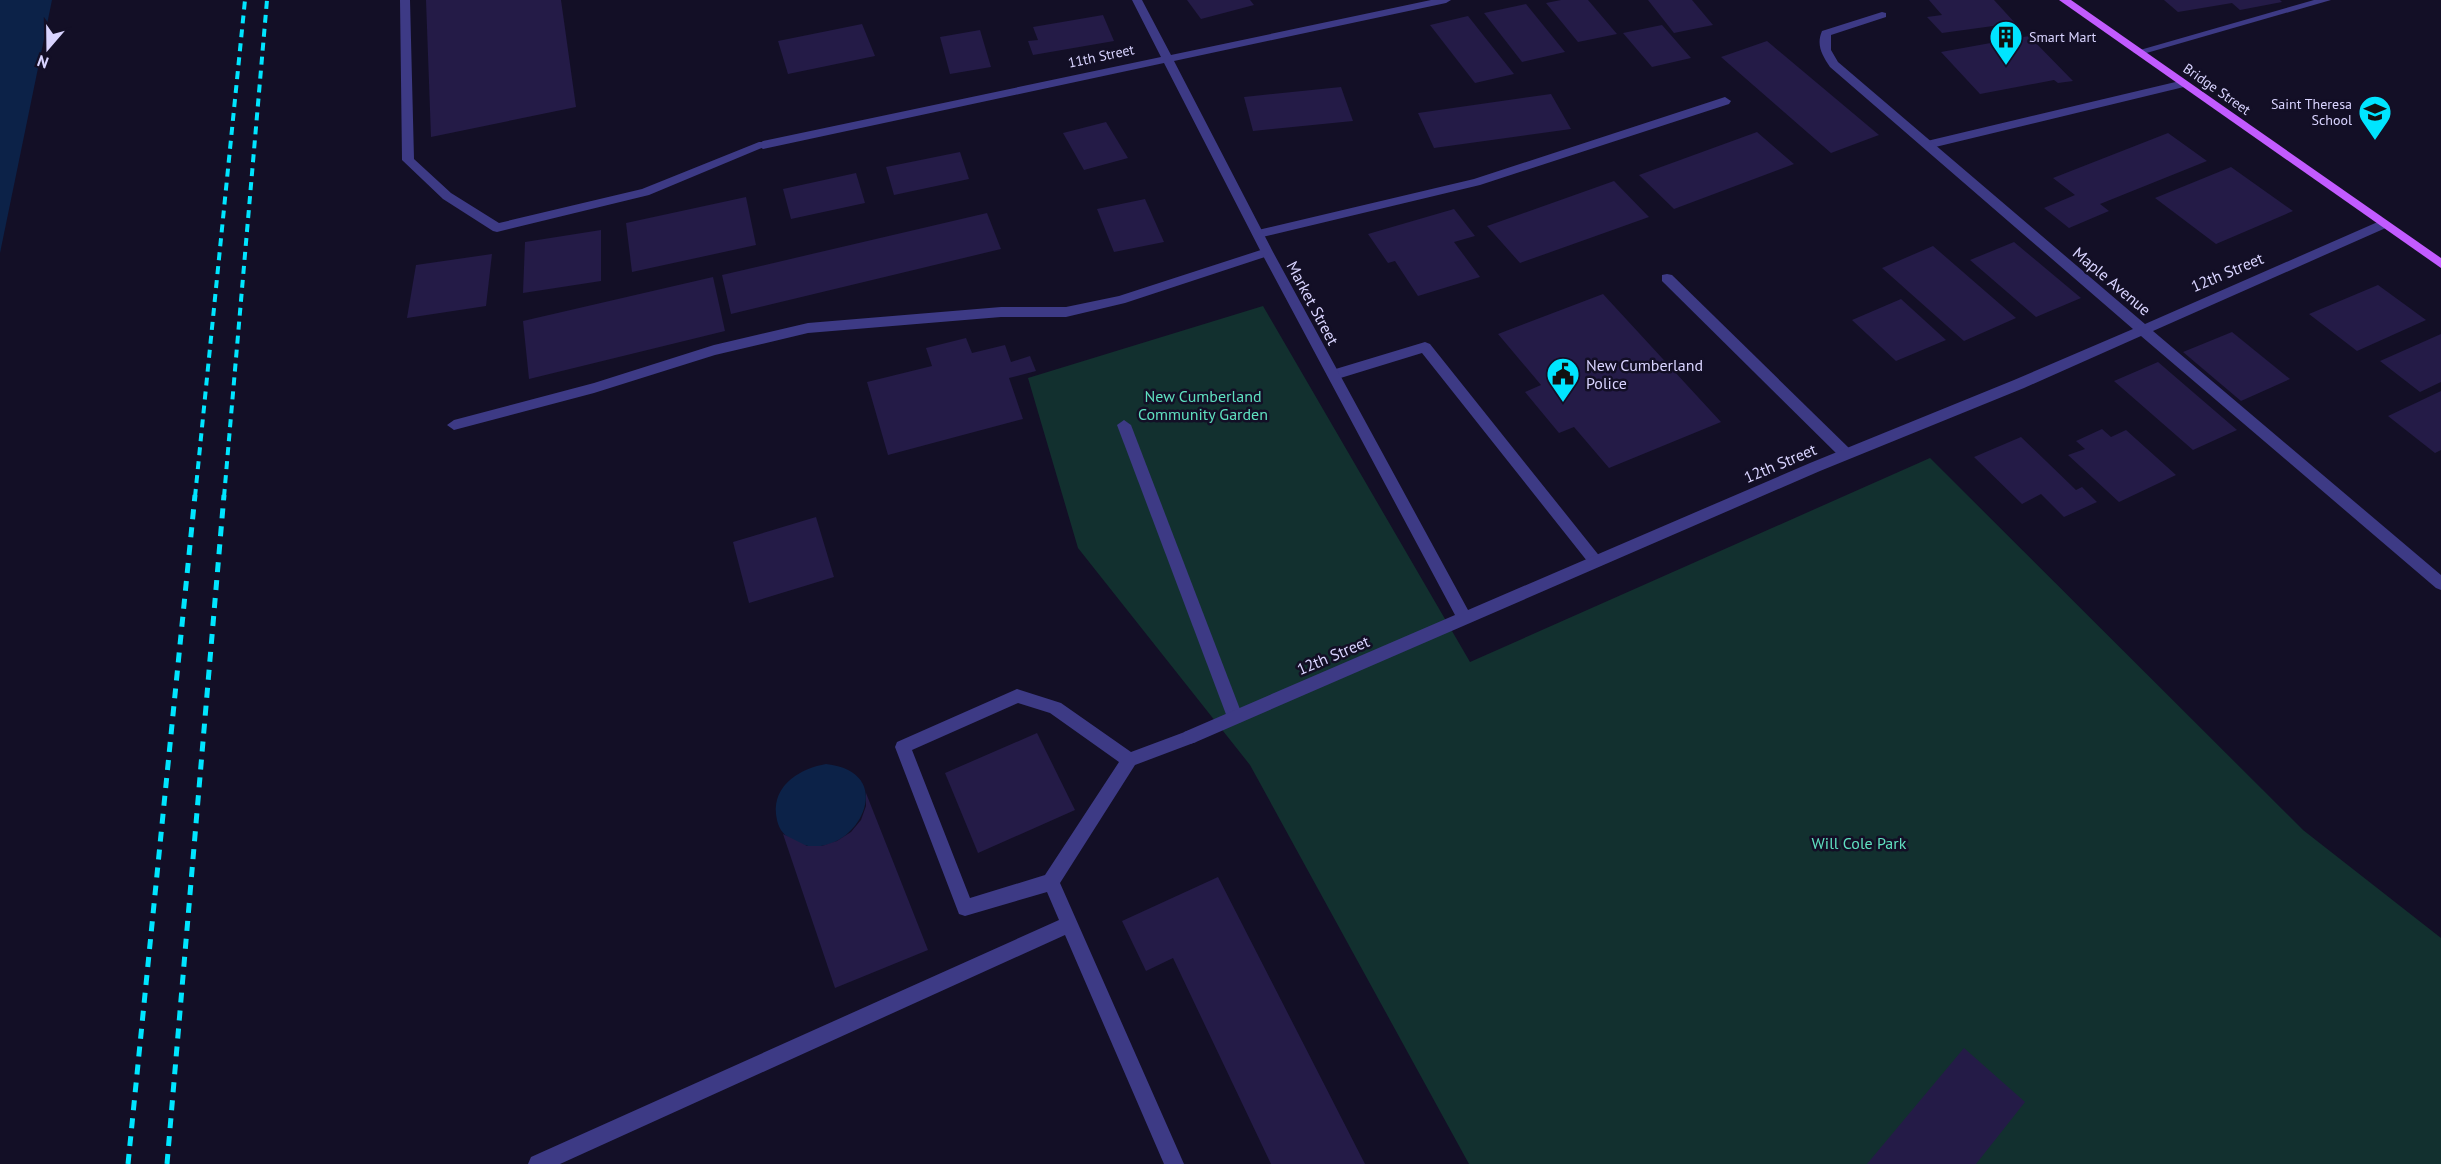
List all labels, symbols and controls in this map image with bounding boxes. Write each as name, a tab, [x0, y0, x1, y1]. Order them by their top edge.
north arrow	[18, 18, 78, 78]
building icon: Smart Mart	[1988, 19, 2024, 66]
place label: Smart Mart	[2029, 28, 2097, 46]
street label: 11th Street	[1066, 40, 1136, 72]
text: N	[35, 51, 51, 73]
street label: Bridge Street	[2180, 59, 2254, 119]
school or university icon: Saint Theresa School	[2357, 94, 2393, 141]
place label: Saint Theresa School	[2271, 95, 2352, 129]
street label: Maple Avenue	[2069, 243, 2155, 319]
street label: 12th Street	[2188, 248, 2267, 296]
street label: Market Street	[1283, 258, 1344, 349]
place label: New Cumberland Police	[1586, 355, 1703, 393]
public building icon: New Cumberland Police	[1545, 356, 1581, 403]
park label: New Cumberland Community Garden	[1138, 386, 1268, 424]
street label: 12th Street	[1741, 439, 1820, 487]
street label: 12th Street	[1294, 631, 1373, 679]
park label: Will Cole Park	[1812, 833, 1907, 853]

